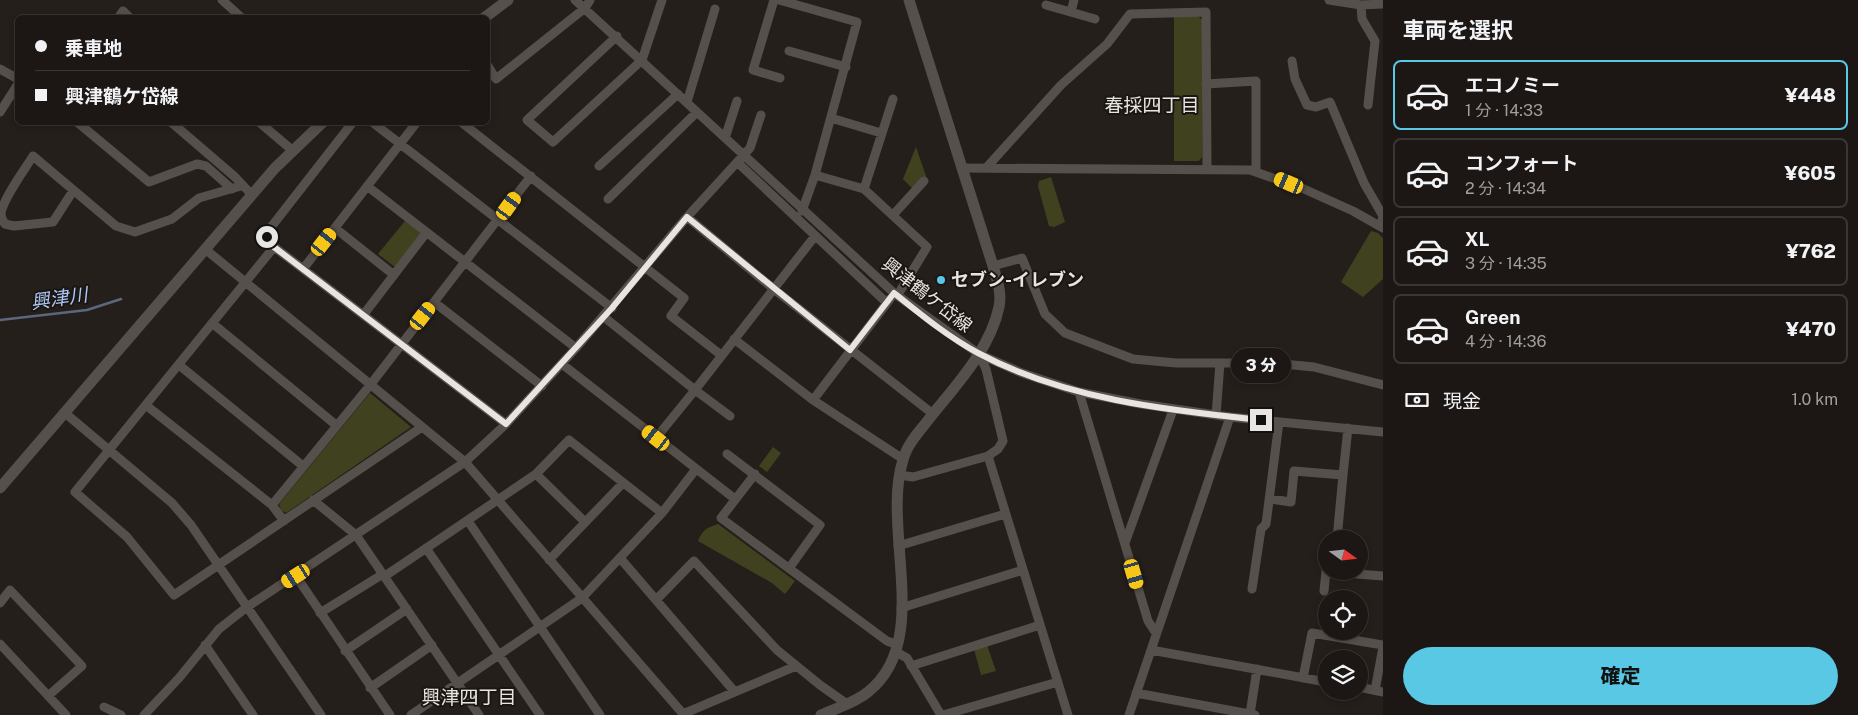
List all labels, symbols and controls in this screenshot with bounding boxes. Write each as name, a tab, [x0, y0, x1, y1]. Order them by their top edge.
text: 車両を選択	[1403, 17, 1513, 43]
text: 乗車地	[65, 37, 122, 59]
icon: car	[1405, 73, 1450, 118]
text: エコノミー	[1465, 74, 1560, 96]
text: ¥448	[1785, 84, 1836, 106]
text: 興津鶴ケ岱線	[65, 85, 179, 107]
district label: 春採四丁目	[1104, 94, 1200, 116]
text: 1 分 · 14:33	[1465, 101, 1543, 120]
icon: car	[1405, 151, 1450, 196]
text: コンフォート	[1465, 152, 1578, 174]
text: ¥605	[1785, 162, 1836, 184]
car	[1272, 170, 1305, 196]
text: 2 分 · 14:34	[1465, 179, 1546, 198]
car	[494, 189, 523, 223]
route start	[256, 226, 278, 248]
car	[308, 226, 339, 258]
text: XL	[1465, 228, 1490, 250]
icon: car	[1405, 229, 1450, 274]
text: ¥762	[1786, 240, 1836, 262]
street label: 興津鶴ケ岱線	[878, 253, 976, 336]
text: 3 分 · 14:35	[1465, 254, 1547, 273]
place label: セブン-イレブン	[951, 269, 1084, 290]
marker: セブン-イレブン	[935, 274, 947, 286]
water label: 興津川	[29, 283, 91, 313]
car	[407, 300, 438, 332]
text: Green	[1465, 306, 1520, 328]
icon: car	[1405, 307, 1450, 352]
text: ¥470	[1786, 318, 1836, 340]
text: 4 分 · 14:36	[1465, 332, 1546, 351]
callout: 3 分	[1231, 348, 1291, 382]
text: 3 分	[1246, 356, 1276, 375]
icon: cash	[1403, 386, 1431, 414]
text: 現金	[1443, 390, 1481, 412]
text: 1.0 km	[1791, 390, 1838, 409]
route end	[1250, 409, 1272, 431]
car	[639, 423, 672, 453]
north arrow	[1318, 530, 1368, 580]
map controls	[1318, 530, 1368, 700]
car	[1122, 558, 1145, 590]
car	[279, 562, 312, 590]
button: locate	[1318, 590, 1368, 640]
button: 確定	[1403, 647, 1838, 705]
button: layers	[1318, 650, 1368, 700]
district label: 興津四丁目	[421, 686, 517, 708]

